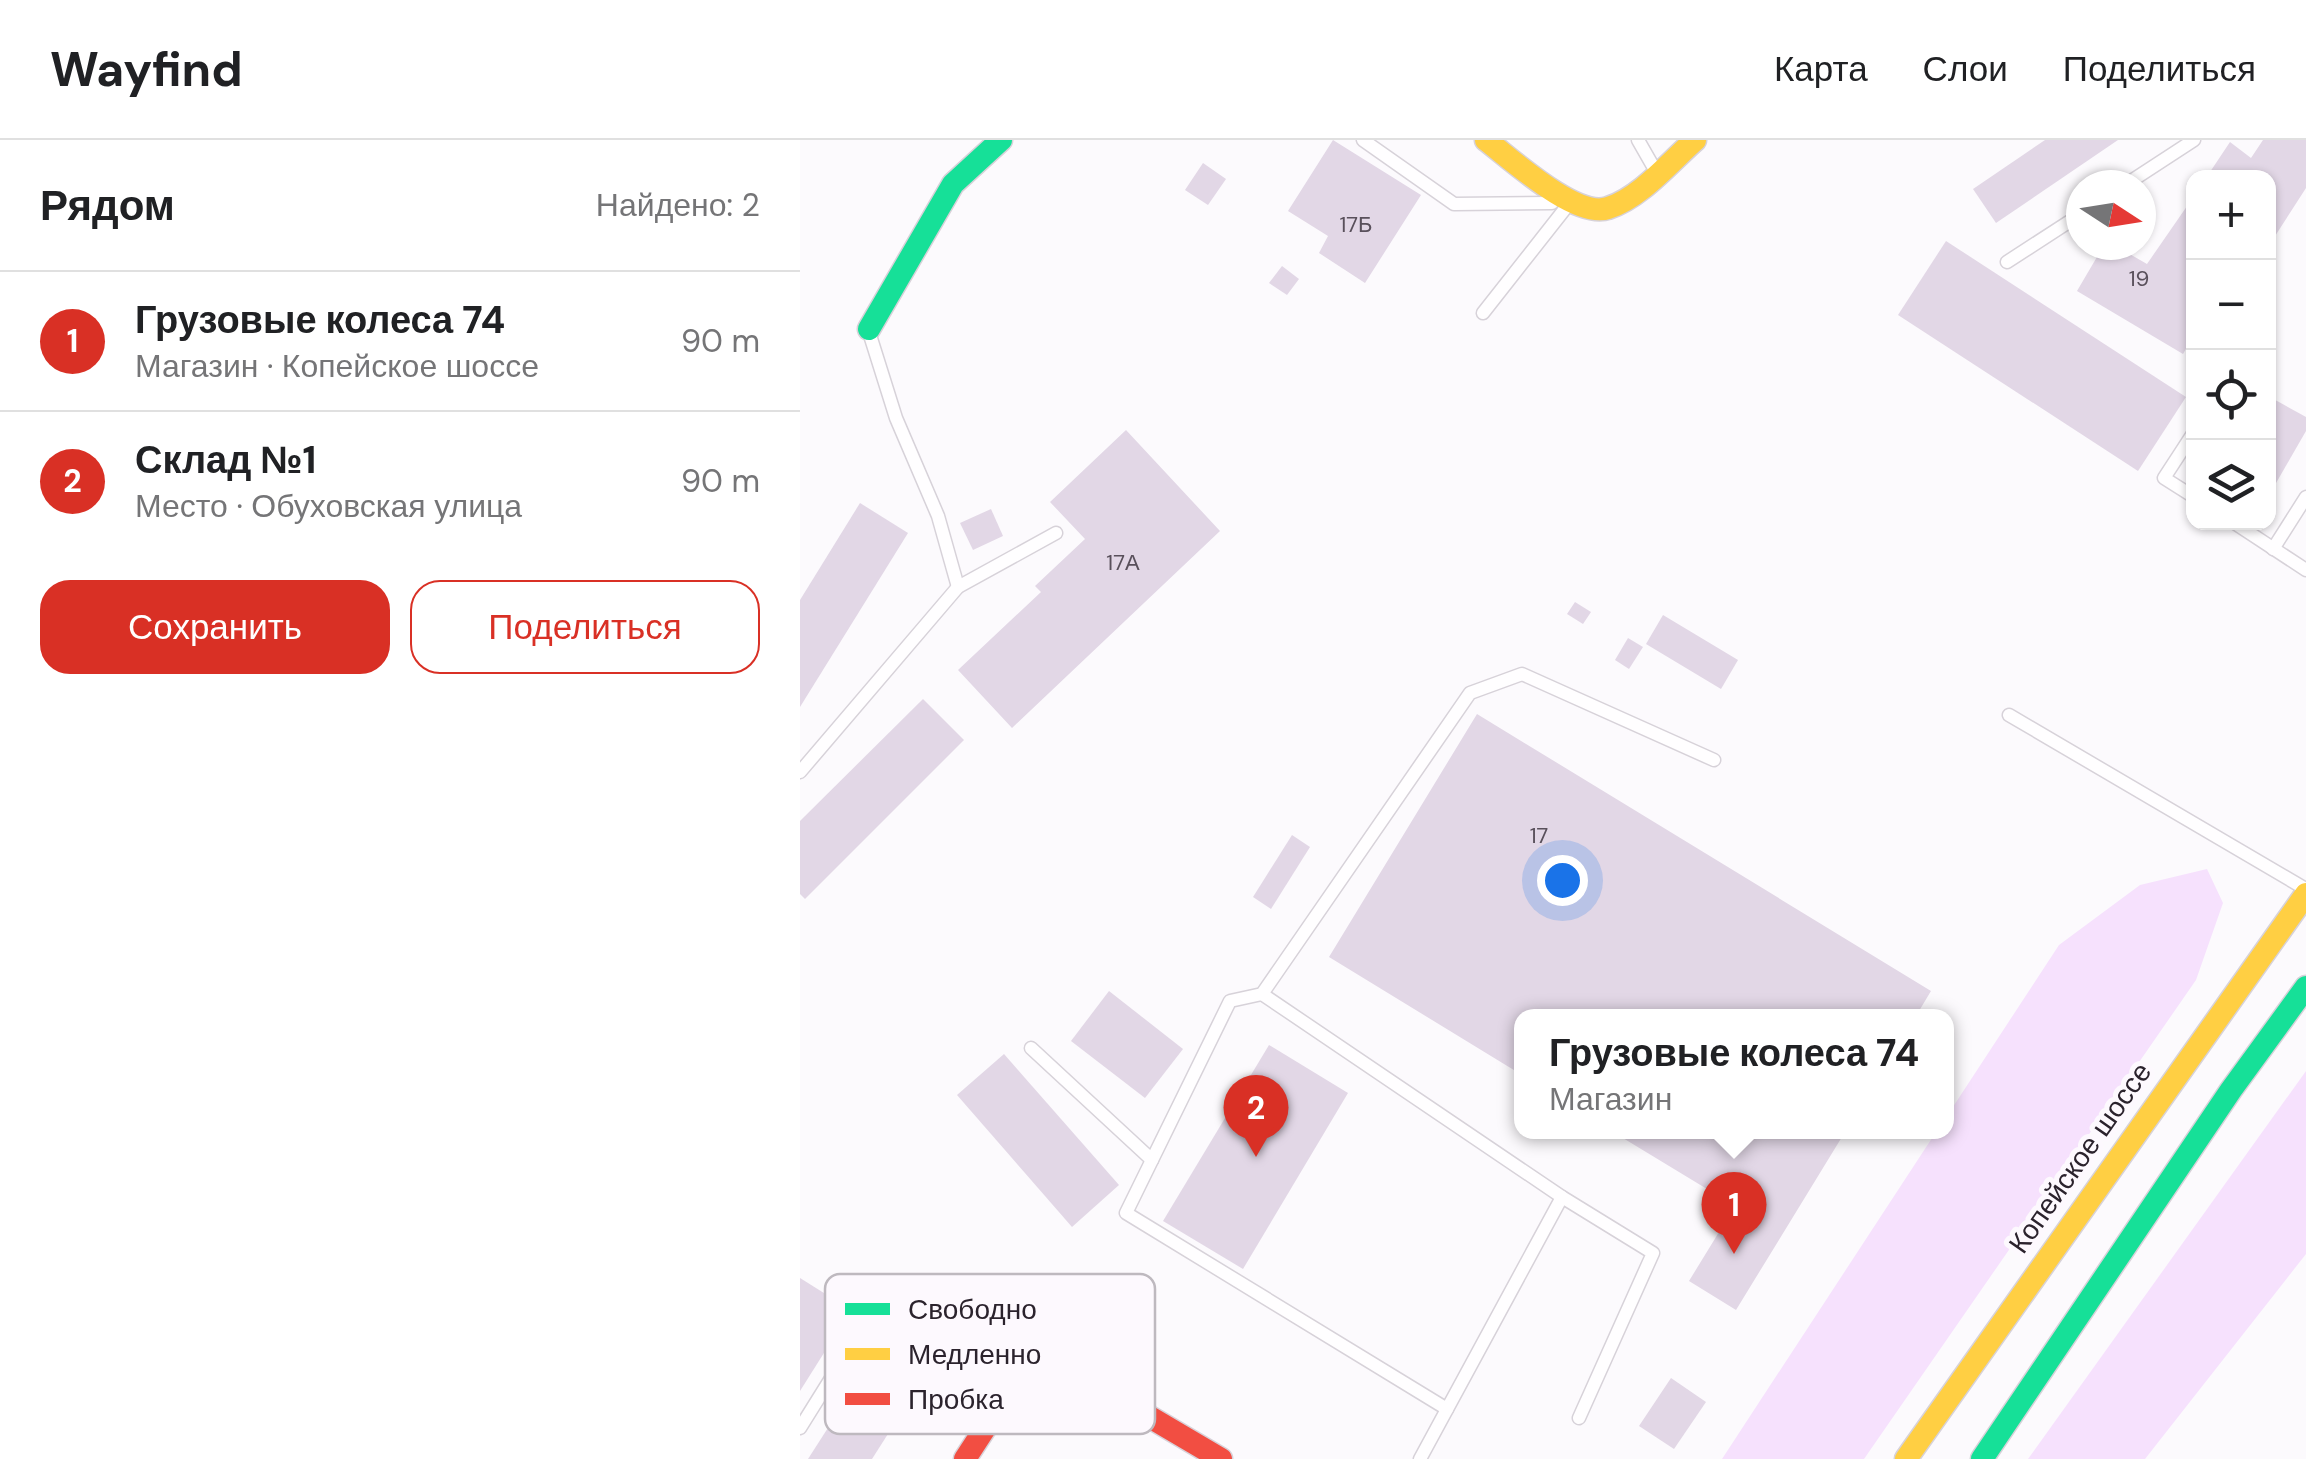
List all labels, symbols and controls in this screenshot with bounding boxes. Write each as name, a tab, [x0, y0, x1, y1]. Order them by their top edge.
text: Wayfind	[50, 38, 243, 101]
text: Карта	[1774, 46, 1868, 92]
text: Слои	[1923, 46, 2008, 92]
text: Поделиться	[2063, 46, 2256, 92]
north arrow	[2066, 170, 2156, 260]
map controls	[2186, 170, 2276, 530]
button: +	[2186, 170, 2276, 260]
text: Рядом	[40, 178, 175, 233]
text: Найдено: 2	[596, 184, 760, 226]
house number: 17Б	[1339, 210, 1373, 239]
button: −	[2186, 260, 2276, 350]
house number: 19	[2129, 264, 2149, 293]
text: Грузовые колеса 74	[135, 295, 505, 345]
text: 1	[67, 320, 78, 362]
text: 90 m	[681, 320, 760, 362]
text: Магазин · Копейское шоссе	[135, 345, 539, 387]
button: locate	[2186, 350, 2276, 440]
text: Склад №1	[135, 435, 316, 485]
button: layers	[2186, 440, 2276, 530]
text: 2	[63, 460, 82, 502]
text: 90 m	[681, 460, 760, 502]
text: Место · Обуховская улица	[135, 485, 522, 527]
house number: 17А	[1106, 548, 1140, 577]
button: Сохранить	[40, 580, 390, 674]
button: Поделиться	[410, 580, 760, 674]
house number: 17	[1530, 821, 1548, 850]
your location	[1537, 855, 1588, 906]
popup	[1514, 1009, 1954, 1139]
text: Грузовые колеса 74	[1549, 1028, 1919, 1078]
street label: Копейское шоссе	[2000, 1055, 2160, 1261]
pin: 2	[1224, 1074, 1288, 1157]
text: Магазин	[1549, 1078, 1672, 1120]
pin: 1	[1702, 1172, 1766, 1254]
legend	[825, 1274, 1155, 1434]
text: Свободно	[908, 1291, 1037, 1328]
text: Медленно	[908, 1336, 1041, 1373]
text: Пробка	[908, 1381, 1004, 1418]

